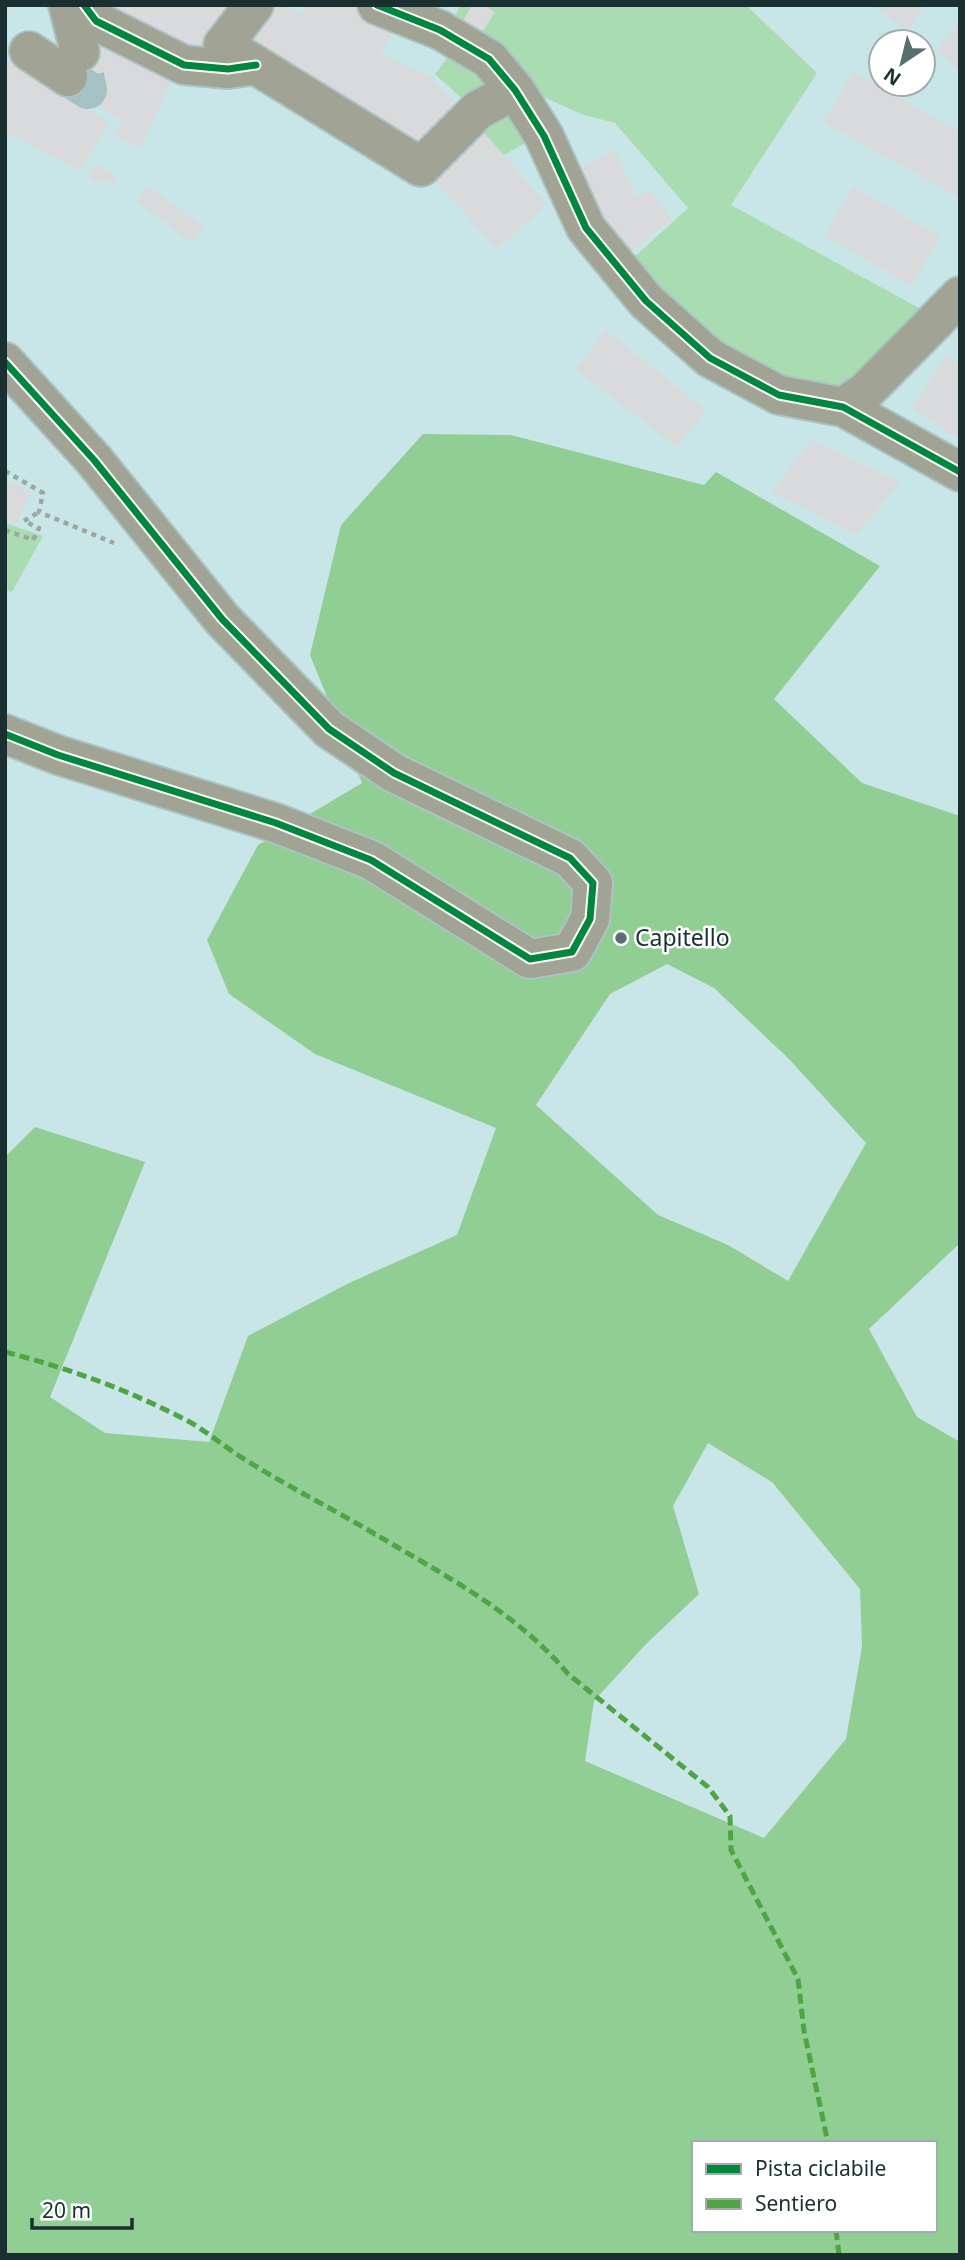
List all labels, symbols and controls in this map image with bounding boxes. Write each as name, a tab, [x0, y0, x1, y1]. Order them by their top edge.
north arrow	[867, 28, 937, 98]
text: N	[878, 62, 906, 92]
place label: Capitello	[635, 921, 730, 953]
marker: Capitello	[613, 930, 629, 946]
legend	[692, 2141, 937, 2232]
text: Pista ciclabile	[755, 2154, 886, 2182]
scale bar	[32, 2186, 131, 2230]
text: Sentiero	[755, 2189, 837, 2217]
text: 20 m	[42, 2196, 91, 2224]

